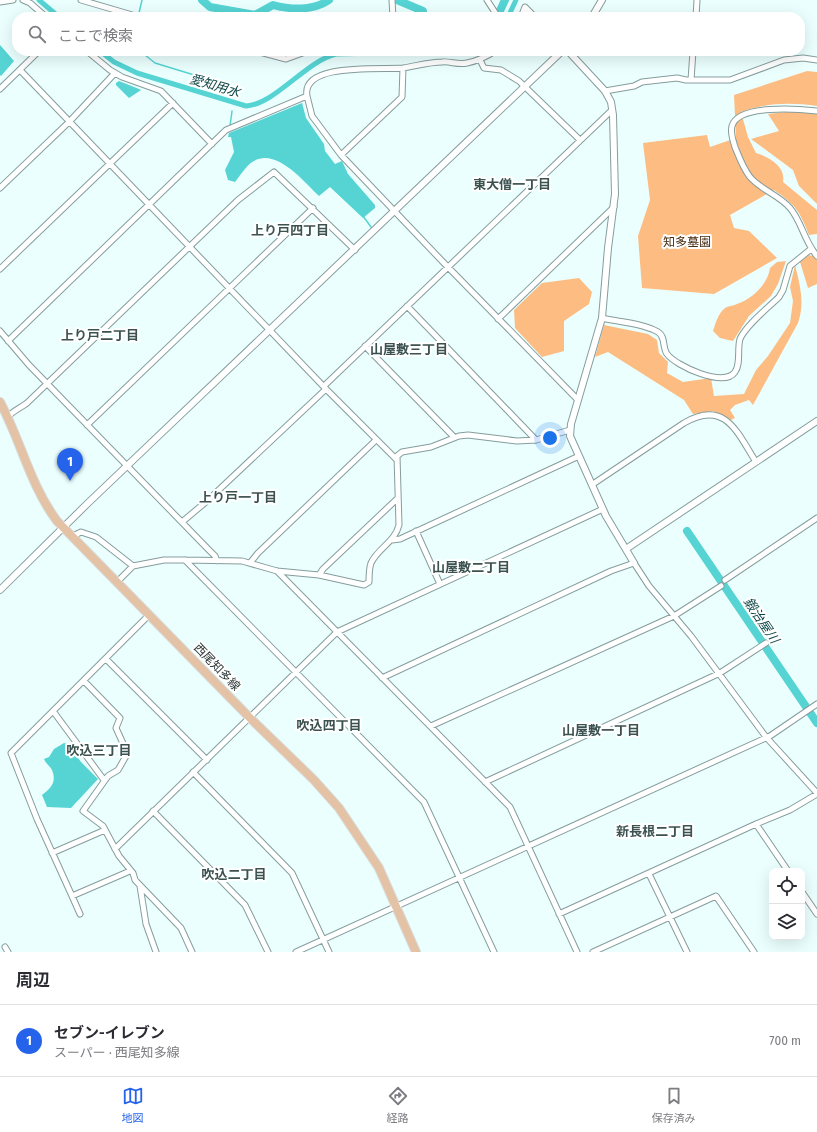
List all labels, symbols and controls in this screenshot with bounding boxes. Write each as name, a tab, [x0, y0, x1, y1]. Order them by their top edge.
search box	[12, 12, 805, 56]
icon: search	[26, 23, 48, 45]
text: ここで検索	[58, 27, 133, 45]
water label: 愛知用水	[188, 71, 244, 100]
district label: 東大僧一丁目	[473, 177, 551, 192]
district label: 上り戸四丁目	[251, 223, 329, 238]
park label: 知多墓園	[663, 235, 711, 249]
district label: 上り戸二丁目	[61, 328, 139, 343]
district label: 山屋敷三丁目	[370, 342, 448, 357]
your location	[540, 428, 560, 448]
pin: 1	[57, 448, 83, 481]
district label: 上り戸一丁目	[199, 490, 277, 505]
district label: 山屋敷二丁目	[432, 560, 510, 575]
water label: 鍛治屋川	[741, 595, 783, 648]
street label: 西尾知多線	[191, 641, 243, 693]
district label: 吹込四丁目	[296, 718, 362, 733]
district label: 山屋敷一丁目	[562, 723, 640, 738]
district label: 吹込三丁目	[66, 743, 132, 758]
district label: 新長根二丁目	[616, 824, 694, 839]
district label: 吹込二丁目	[201, 867, 267, 882]
map controls	[769, 868, 805, 940]
button: locate	[769, 868, 805, 904]
button: layers	[769, 904, 805, 940]
text: 周辺	[16, 970, 50, 991]
text: セブン-イレブン	[54, 1024, 165, 1042]
text: 1	[26, 1033, 32, 1048]
text: 700 m	[769, 1033, 801, 1048]
text: スーパー · 西尾知多線	[54, 1045, 180, 1060]
tab: 地図	[122, 1085, 144, 1125]
tab: 経路	[387, 1085, 409, 1125]
tab: 保存済み	[652, 1085, 696, 1125]

